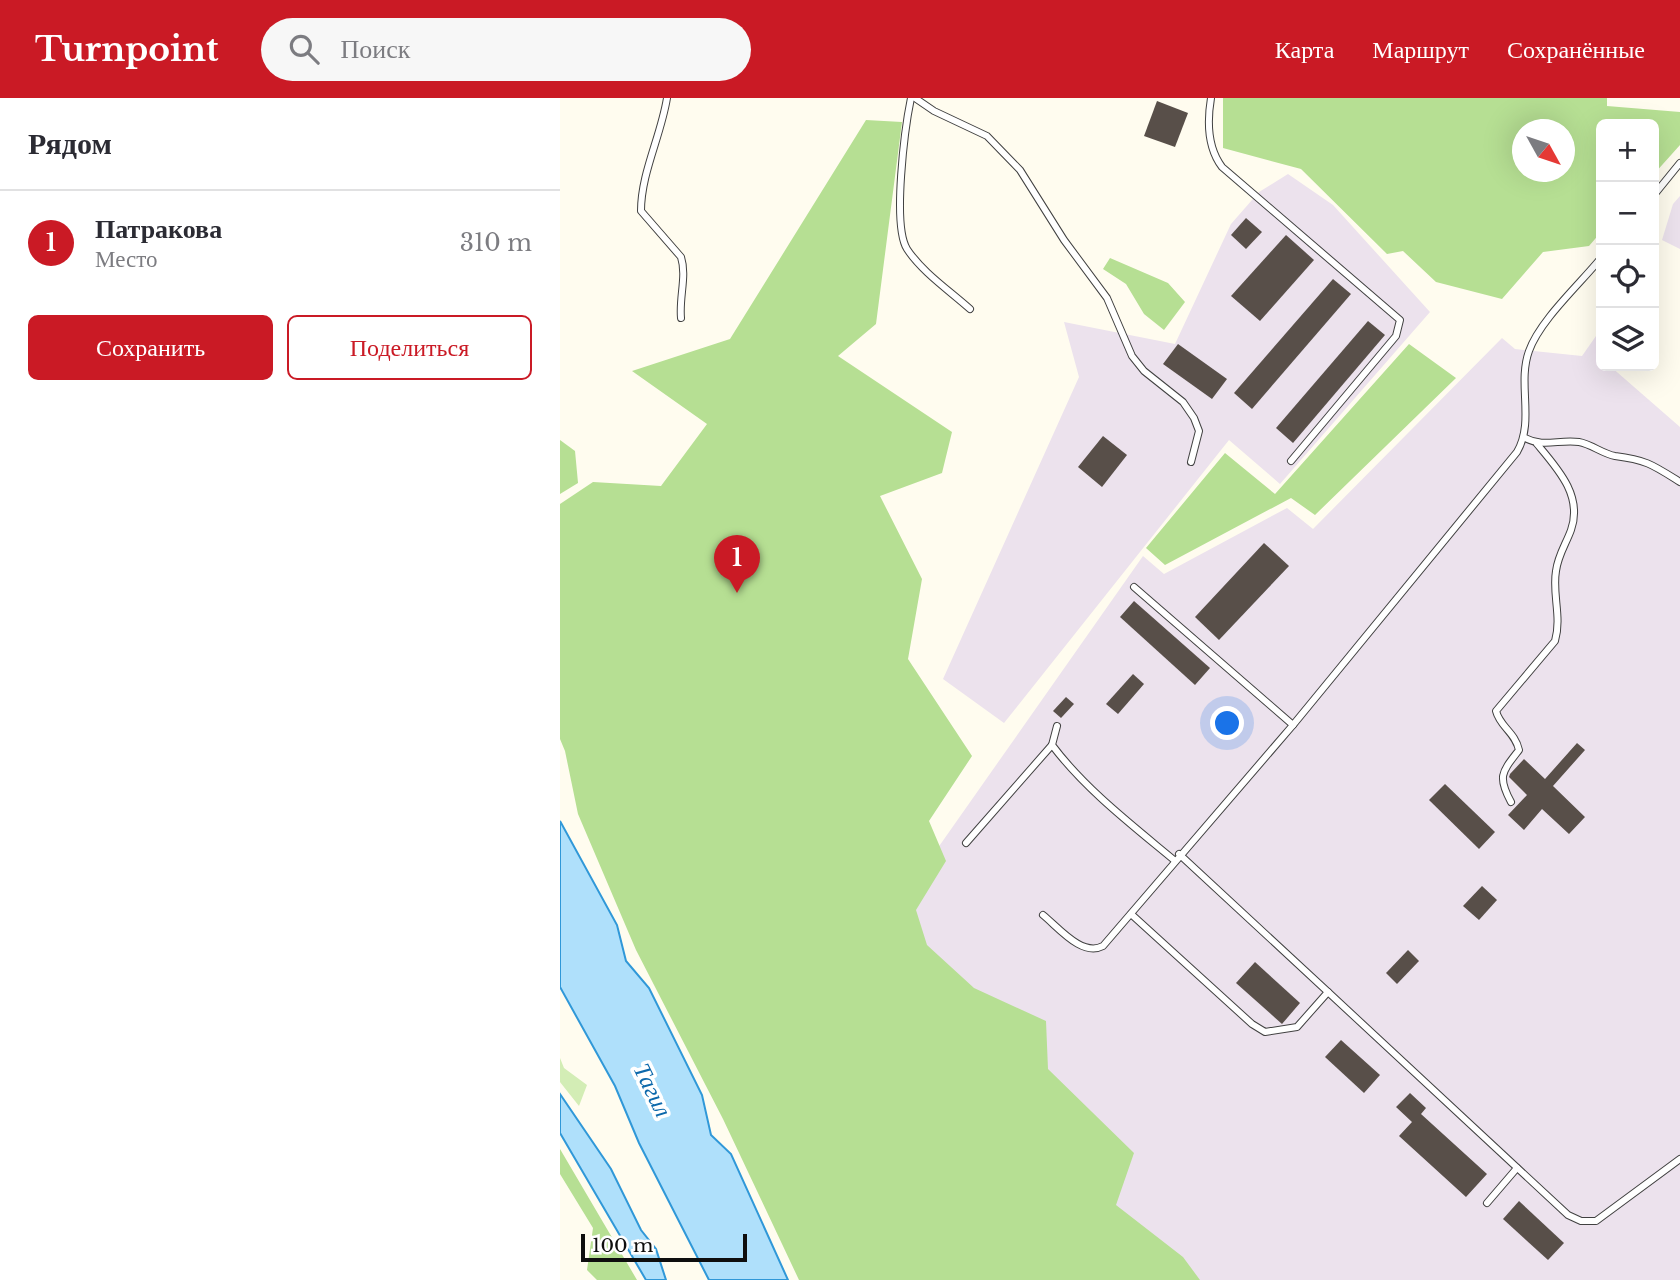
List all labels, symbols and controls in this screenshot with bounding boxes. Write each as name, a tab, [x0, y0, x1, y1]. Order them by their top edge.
search box	[261, 18, 751, 81]
text: Turnpoint	[35, 29, 219, 70]
icon: search	[285, 30, 323, 68]
text: Поиск	[341, 33, 410, 65]
text: Карта	[1275, 35, 1334, 64]
text: Маршрут	[1372, 35, 1469, 64]
text: Сохранённые	[1507, 35, 1645, 64]
north arrow	[1512, 119, 1575, 182]
map controls	[1596, 119, 1659, 371]
button: +	[1596, 119, 1659, 182]
text: Рядом	[28, 125, 112, 162]
button: −	[1596, 182, 1659, 245]
text: Патракова	[95, 213, 222, 245]
text: 1	[46, 229, 56, 257]
text: 310 m	[460, 229, 532, 257]
text: Место	[95, 245, 157, 273]
button: locate	[1596, 245, 1659, 308]
button: layers	[1596, 308, 1659, 371]
button: Сохранить	[28, 315, 273, 380]
button: Поделиться	[287, 315, 532, 380]
pin: 1	[714, 535, 760, 593]
your location	[1210, 706, 1244, 740]
water label: Тагил	[628, 1058, 678, 1122]
scale bar	[581, 1231, 747, 1263]
text: 100 m	[592, 1234, 653, 1257]

